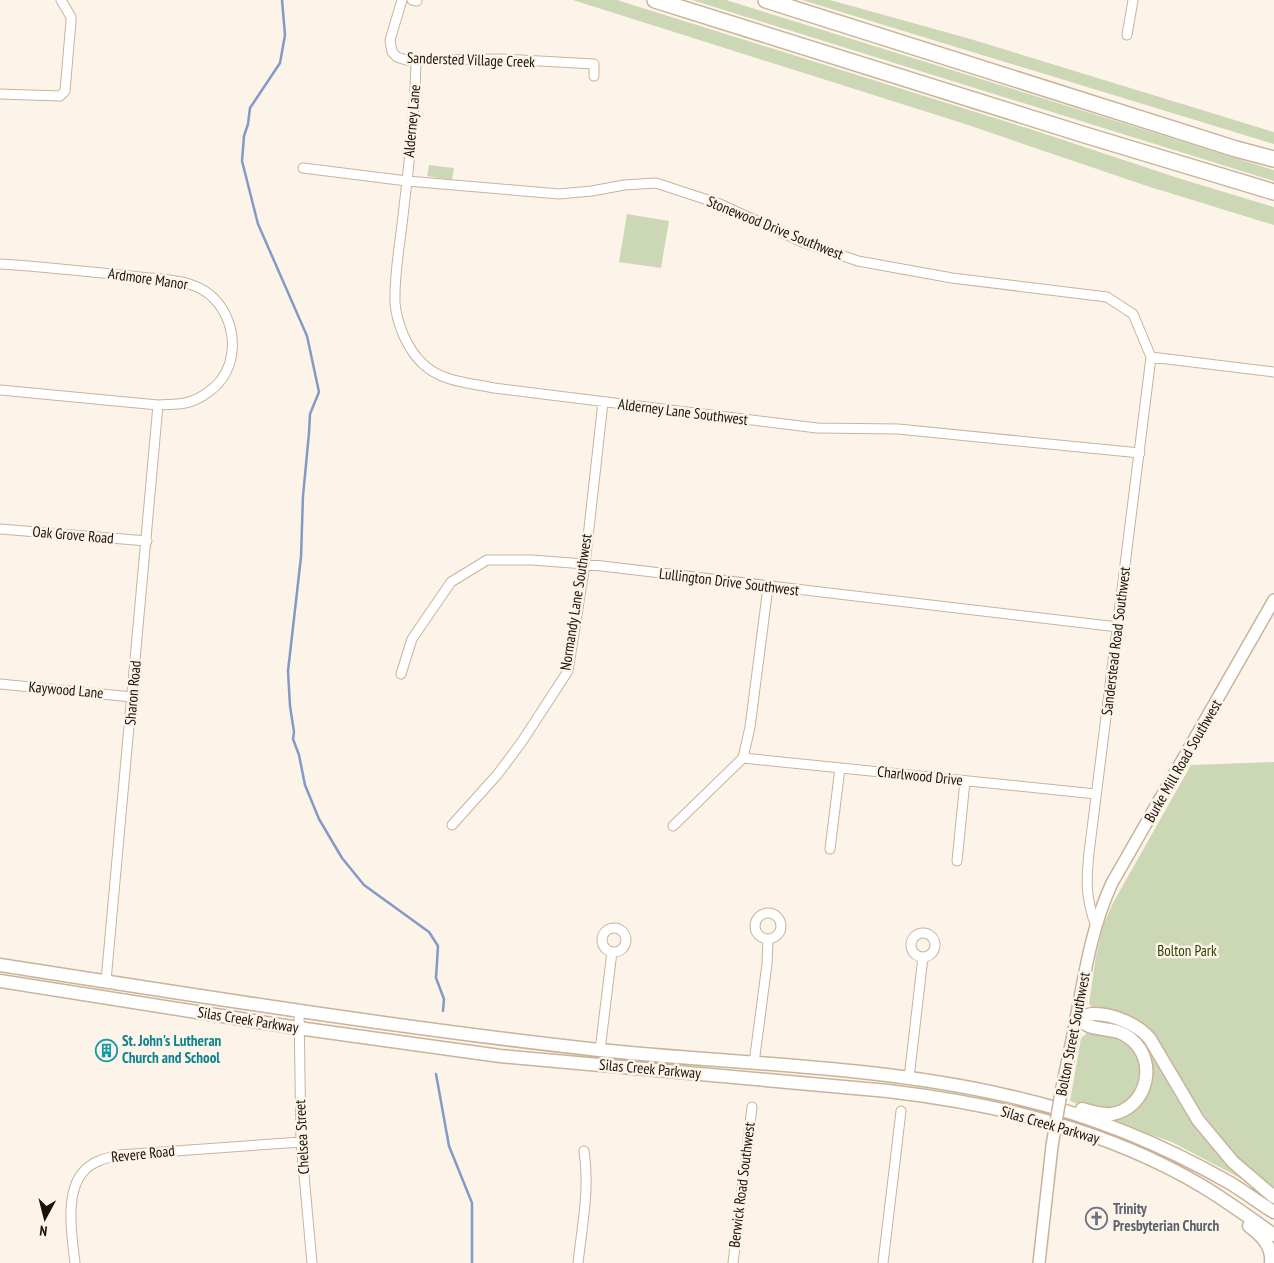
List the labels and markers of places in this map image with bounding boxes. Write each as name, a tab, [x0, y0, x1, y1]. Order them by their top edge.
place label: St. John's Lutheran Church and School	[122, 1031, 222, 1067]
building icon: St. John's Lutheran Church and School	[94, 1038, 118, 1062]
place label: Trinity Presbyterian Church	[1113, 1199, 1219, 1235]
church icon: Trinity Presbyterian Church	[1085, 1206, 1109, 1230]

